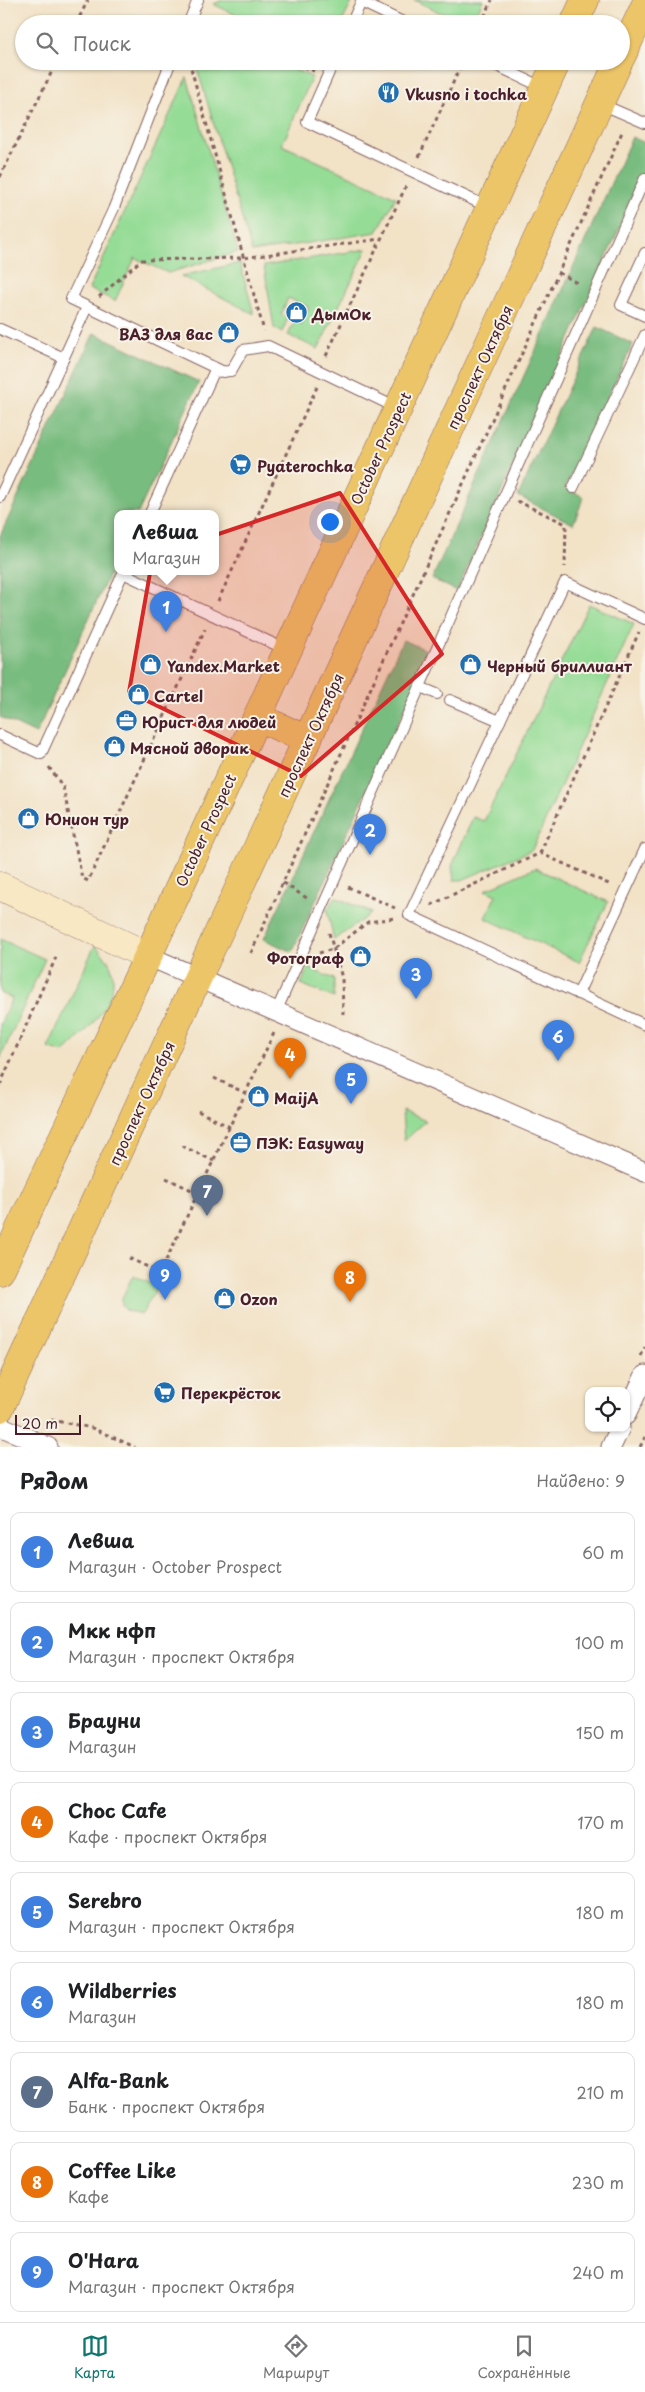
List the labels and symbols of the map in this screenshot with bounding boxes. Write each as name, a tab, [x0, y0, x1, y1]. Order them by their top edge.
restaurant icon: Vkusno i tochka	[377, 81, 401, 105]
place label: Vkusno i tochka	[405, 82, 527, 105]
shop icon: ДымОк	[284, 301, 308, 325]
street label: проспект Октября	[440, 301, 518, 433]
place label: ДымОк	[311, 302, 371, 325]
shop icon: ВАЗ для вас	[217, 321, 241, 345]
place label: ВАЗ для вас	[119, 322, 213, 345]
street label: October Prospect	[344, 388, 416, 508]
supermarket icon: Pyaterochka	[229, 453, 253, 477]
place label: Pyaterochka	[257, 454, 354, 477]
your location	[317, 509, 343, 535]
pin: 1	[150, 591, 182, 632]
shop icon: Yandex.Market	[139, 653, 163, 677]
shop icon: Черный бриллиант	[459, 653, 483, 677]
place label: Yandex.Market	[167, 654, 280, 677]
place label: Черный бриллиант	[487, 654, 632, 677]
street label: проспект Октября	[271, 669, 349, 801]
shop icon: Cartel	[126, 683, 150, 707]
place label: Cartel	[154, 684, 203, 707]
office icon: Юрист для людей	[114, 709, 138, 733]
place label: Юрист для людей	[142, 710, 276, 733]
shop icon: Мясной дворик	[102, 735, 126, 759]
place label: Мясной дворик	[130, 736, 249, 759]
street label: October Prospect	[169, 770, 241, 890]
shop icon: Юнион тур	[17, 806, 41, 830]
place label: Юнион тур	[45, 807, 129, 830]
pin: 2	[354, 814, 386, 855]
shop icon: Фотограф	[348, 945, 372, 969]
place label: Фотограф	[267, 946, 344, 969]
pin: 3	[400, 958, 432, 999]
pin: 6	[542, 1020, 574, 1061]
street label: проспект Октября	[102, 1037, 180, 1169]
pin: 4	[274, 1038, 306, 1079]
pin: 5	[335, 1063, 367, 1104]
shop icon: MaijA	[246, 1085, 270, 1109]
place label: MaijA	[274, 1086, 319, 1109]
office icon: ПЭК: Easyway	[228, 1130, 252, 1154]
place label: ПЭК: Easyway	[256, 1131, 364, 1154]
pin: 7	[191, 1175, 223, 1216]
pin: 9	[149, 1259, 181, 1300]
pin: 8	[334, 1261, 366, 1302]
shop icon: Ozon	[212, 1286, 236, 1310]
place label: Ozon	[240, 1287, 278, 1310]
supermarket icon: Перекрёсток	[153, 1380, 177, 1404]
place label: Перекрёсток	[181, 1381, 281, 1404]
scale bar	[15, 1412, 81, 1435]

